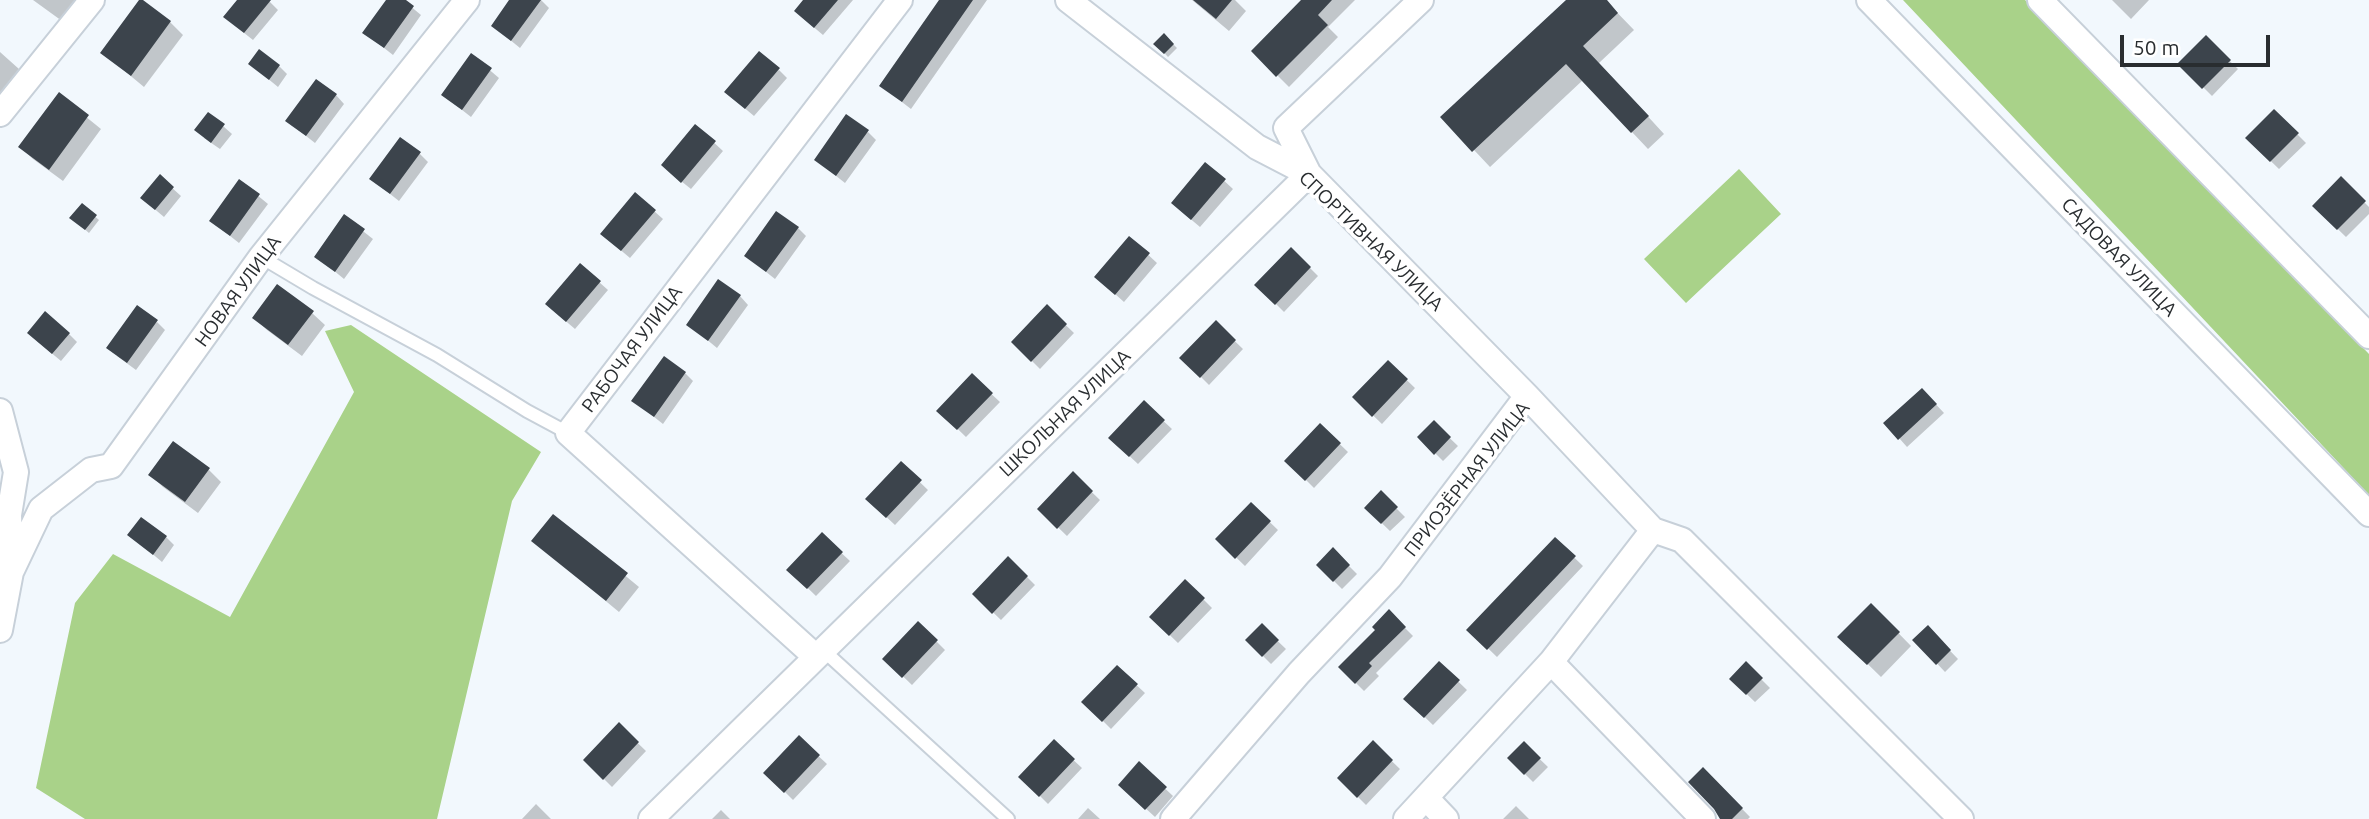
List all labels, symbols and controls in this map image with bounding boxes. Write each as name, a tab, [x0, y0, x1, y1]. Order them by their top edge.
scale bar	[2124, 21, 2274, 65]
text: 50 m	[2133, 35, 2180, 59]
street label: СПОРТИВНАЯ УЛИЦА	[1294, 166, 1448, 316]
street label: САДОВАЯ УЛИЦА	[2057, 193, 2181, 321]
street label: НОВАЯ УЛИЦА	[190, 231, 286, 351]
street label: РАБОЧАЯ УЛИЦА	[577, 281, 687, 417]
street label: ШКОЛЬНАЯ УЛИЦА	[995, 345, 1135, 481]
street label: ПРИОЗЁРНАЯ УЛИЦА	[1400, 397, 1534, 561]

